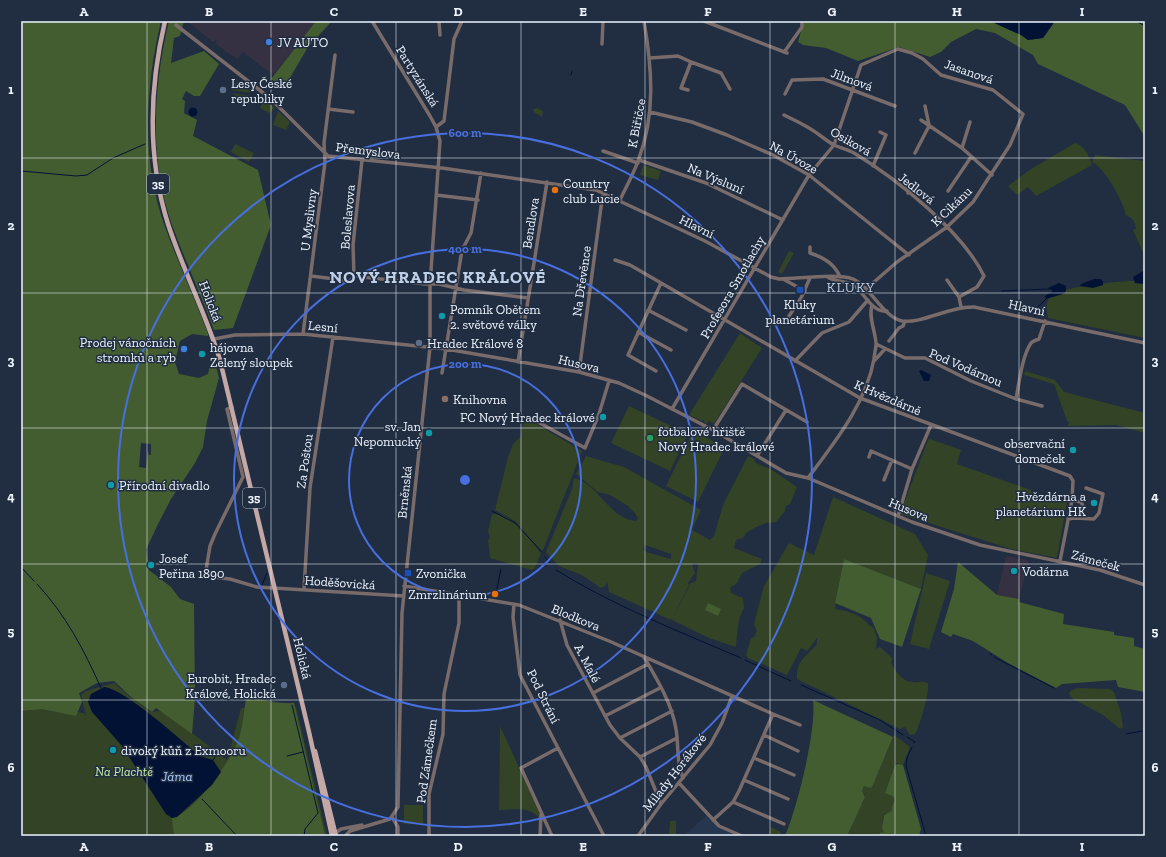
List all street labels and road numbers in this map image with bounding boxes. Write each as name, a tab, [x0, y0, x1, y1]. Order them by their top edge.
street label: Partyzánská	[393, 43, 443, 110]
street label: Jasanová	[942, 56, 996, 87]
street label: Jilmová	[829, 65, 875, 94]
street label: K Biřičce	[624, 97, 649, 149]
street label: Osiková	[828, 124, 874, 159]
street label: Na Úvoze	[767, 138, 820, 177]
street label: Přemyslova	[335, 139, 402, 162]
street label: Na Výsluní	[685, 160, 747, 197]
street label: Jedlová	[896, 170, 938, 208]
road number: 35	[147, 174, 169, 194]
street label: Boleslavova	[337, 183, 358, 250]
street label: K Cikánu	[928, 183, 975, 229]
street label: U Myslivny	[297, 188, 320, 252]
street label: Bendlova	[519, 196, 542, 250]
street label: Hlavní	[677, 212, 717, 241]
street label: Profesora Smotlachy	[697, 233, 768, 341]
street label: Na Dřevěnce	[569, 245, 594, 317]
street label: Holická	[196, 279, 225, 324]
street label: Hlavní	[1007, 296, 1047, 319]
street label: Lesní	[307, 317, 339, 336]
street label: Pod Vodárnou	[927, 345, 1005, 390]
street label: Husova	[557, 351, 602, 376]
street label: K Hvězdárně	[852, 377, 924, 418]
street label: Za Poštou	[293, 432, 316, 489]
street label: Brněnská	[394, 464, 415, 519]
road number: 35	[243, 488, 265, 508]
street label: Husova	[887, 495, 932, 525]
street label: Zámeček	[1070, 547, 1122, 574]
street label: Hoděšovická	[304, 573, 377, 593]
street label: Blodkova	[549, 601, 603, 634]
street label: Holická	[290, 636, 315, 681]
street label: A. Malé	[571, 641, 604, 685]
street label: Pod Strání	[524, 667, 563, 726]
street label: Pod Zámečkem	[413, 717, 440, 804]
street label: Milady Horákové	[639, 730, 709, 814]

